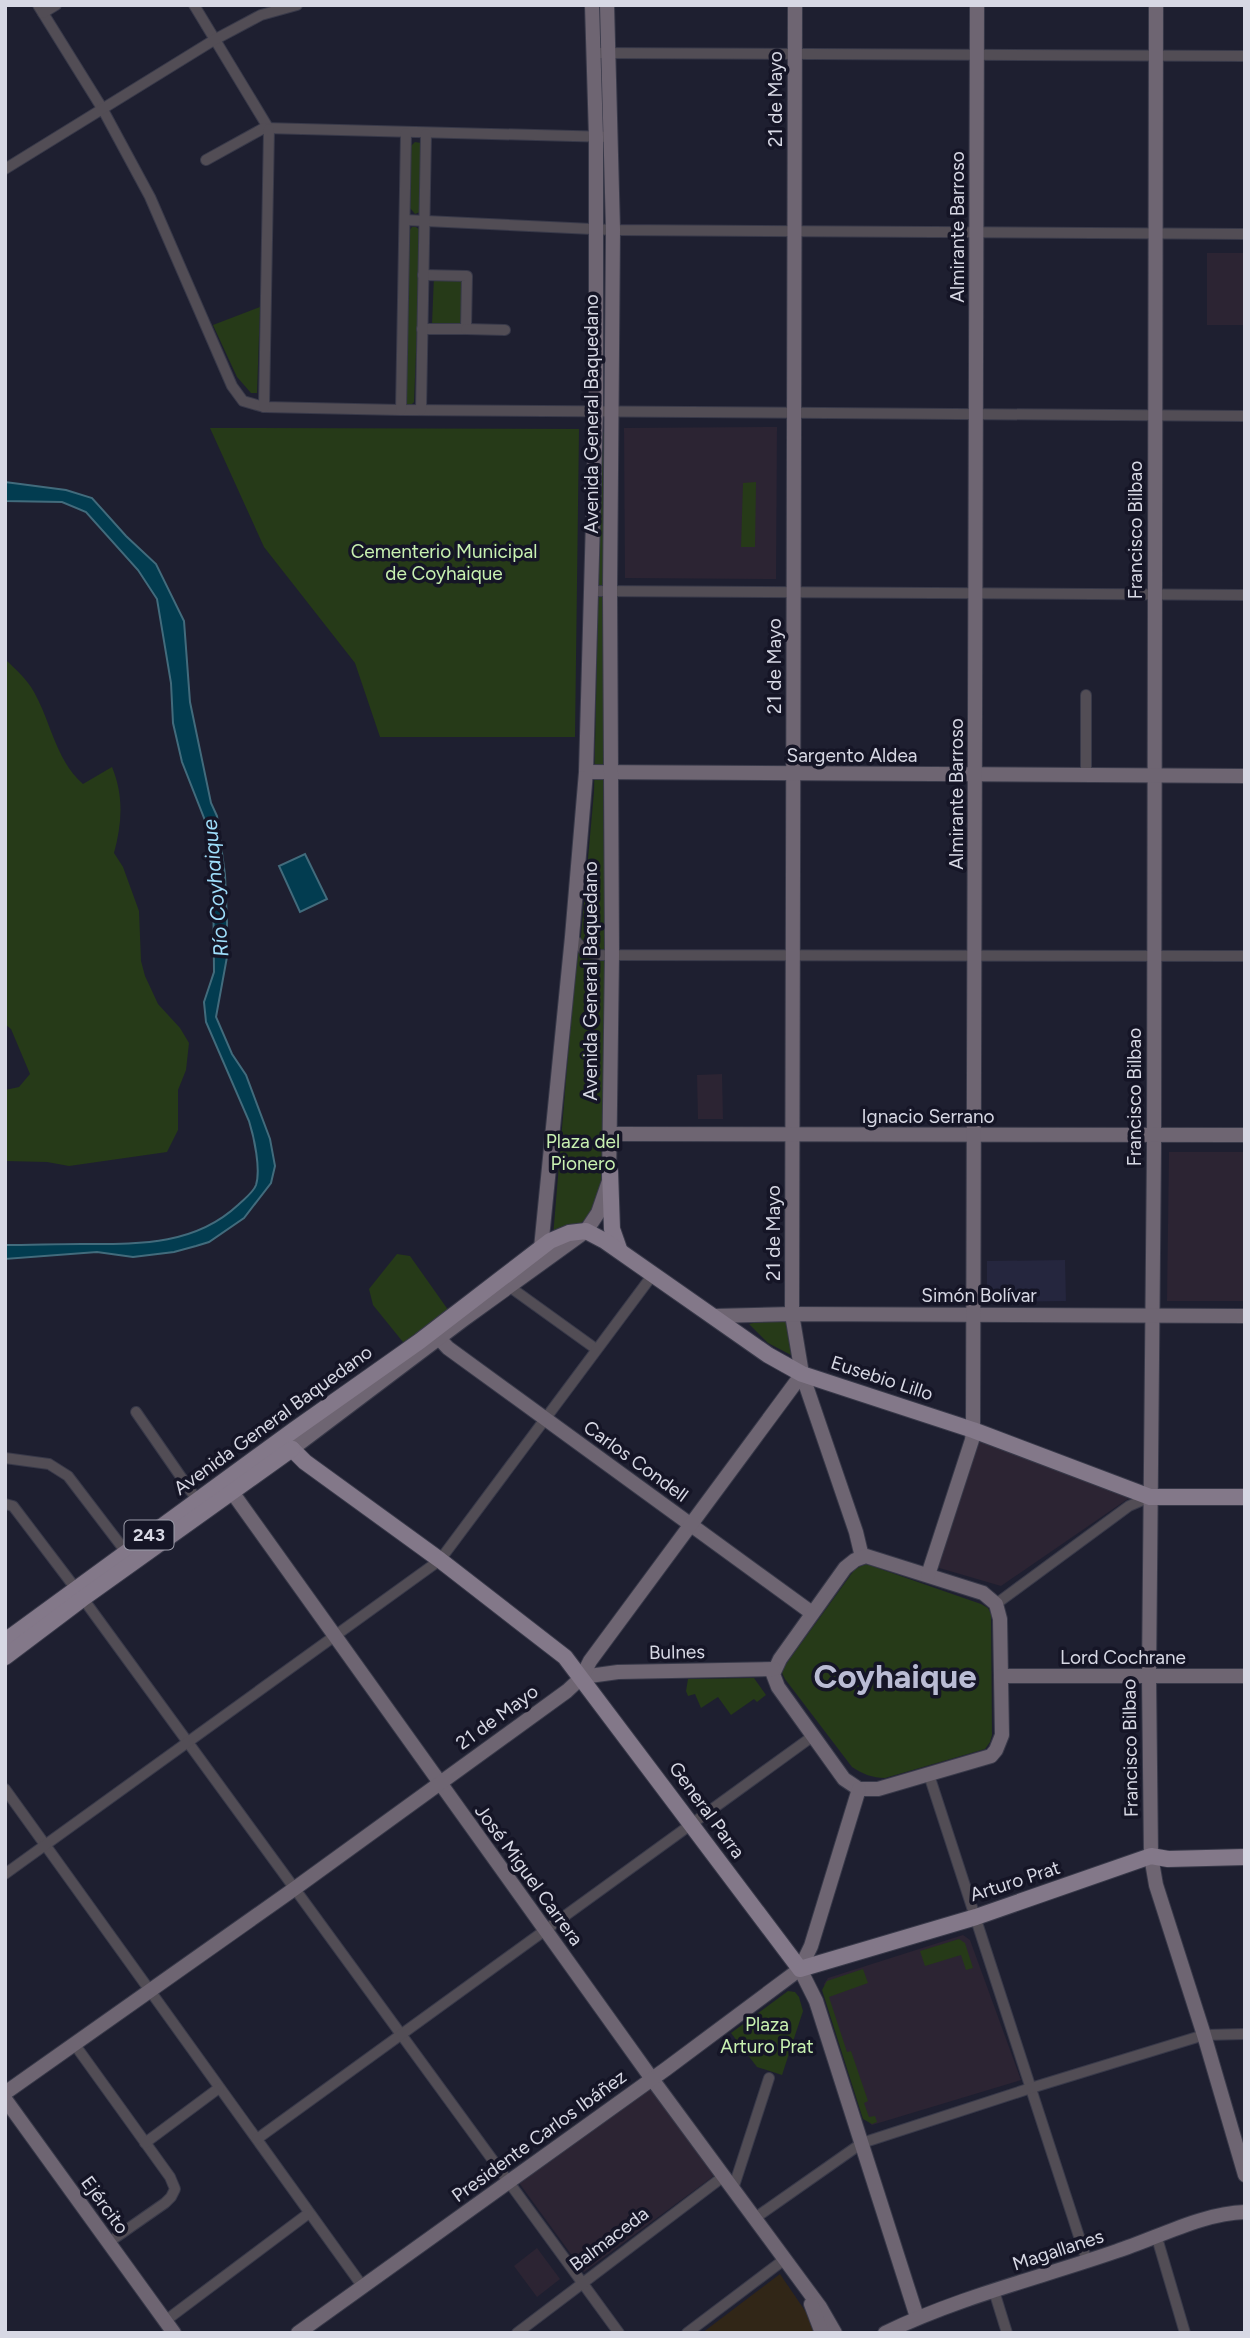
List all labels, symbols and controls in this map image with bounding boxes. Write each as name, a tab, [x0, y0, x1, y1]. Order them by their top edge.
street label: 21 de Mayo	[764, 51, 787, 147]
street label: Almirante Barroso	[946, 151, 969, 303]
street label: Avenida General Baquedano	[580, 294, 603, 534]
street label: Francisco Bilbao	[1124, 461, 1147, 599]
park label: Cementerio Municipal de Coyhaique	[351, 540, 537, 585]
street label: 21 de Mayo	[763, 618, 786, 714]
street label: Almirante Barroso	[945, 718, 968, 870]
street label: Sargento Aldea	[787, 744, 918, 767]
water label: Río Coyhaique	[196, 818, 233, 958]
street label: Avenida General Baquedano	[579, 861, 602, 1101]
street label: Francisco Bilbao	[1123, 1028, 1146, 1166]
street label: Ignacio Serrano	[861, 1105, 995, 1128]
park label: Plaza del Pionero	[546, 1130, 620, 1175]
street label: 21 de Mayo	[762, 1185, 785, 1281]
street label: Simón Bolívar	[921, 1284, 1037, 1307]
street label: Avenida General Baquedano	[169, 1340, 377, 1500]
street label: Eusebio Lillo	[828, 1351, 936, 1405]
street label: Carlos Condell	[579, 1415, 693, 1507]
road number: 243	[124, 1520, 174, 1550]
street label: Bulnes	[649, 1640, 705, 1664]
street label: Lord Cochrane	[1060, 1646, 1186, 1669]
district label: Coyhaique	[814, 1657, 977, 1696]
street label: Francisco Bilbao	[1117, 1679, 1143, 1817]
street label: 21 de Mayo	[451, 1680, 543, 1754]
street label: General Parra	[664, 1757, 750, 1863]
street label: José Miguel Carrera	[470, 1800, 588, 1950]
street label: Arturo Prat	[967, 1856, 1063, 1906]
park label: Plaza Arturo Prat	[720, 2013, 814, 2058]
street label: Presidente Carlos Ibáñez	[447, 2065, 631, 2207]
street label: Ejército	[76, 2172, 134, 2238]
street label: Balmaceda	[565, 2202, 653, 2276]
street label: Magallanes	[1010, 2224, 1107, 2276]

